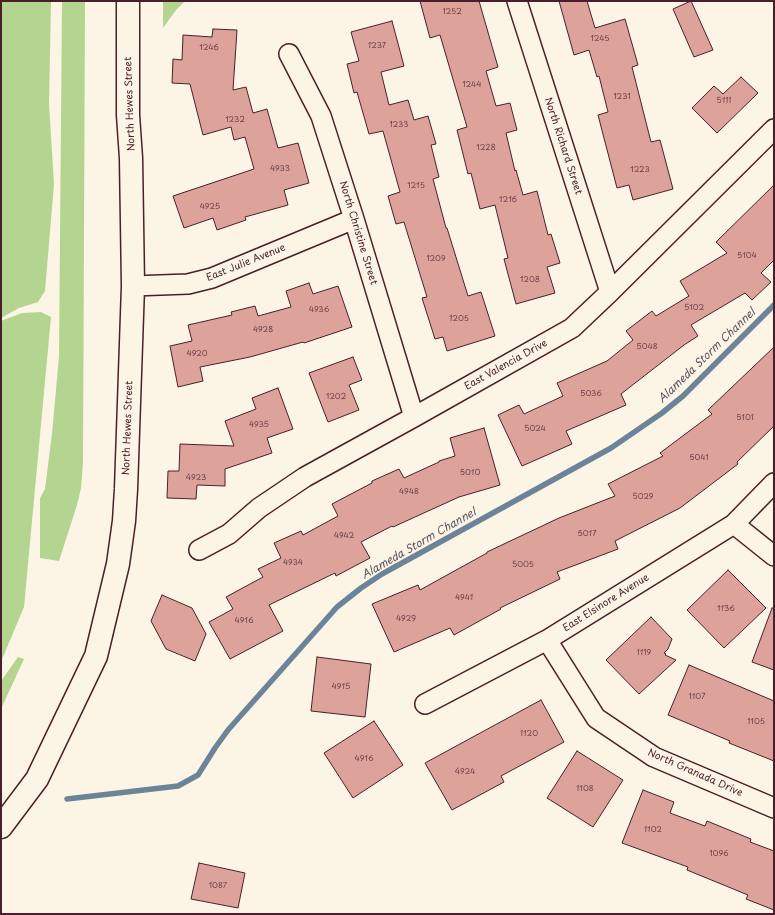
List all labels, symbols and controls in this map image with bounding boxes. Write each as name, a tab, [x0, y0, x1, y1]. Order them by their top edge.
house number: 1252	[442, 7, 462, 17]
house number: 1245	[591, 34, 609, 44]
house number: 1237	[368, 41, 386, 51]
house number: 1246	[199, 43, 219, 53]
street label: North Hewes Street	[122, 57, 138, 151]
house number: 1244	[462, 80, 482, 90]
house number: 1231	[613, 92, 631, 102]
street label: North Richard Street	[542, 96, 584, 196]
house number: 5111	[717, 96, 731, 106]
house number: 1232	[225, 115, 245, 125]
house number: 1233	[389, 120, 409, 130]
house number: 1228	[476, 143, 496, 153]
house number: 4933	[270, 164, 290, 174]
house number: 1223	[630, 165, 650, 175]
street label: North Christine Street	[336, 180, 380, 286]
house number: 1215	[407, 181, 425, 191]
house number: 1216	[499, 195, 517, 205]
house number: 4925	[200, 202, 220, 212]
street label: East Julie Avenue	[205, 242, 287, 284]
house number: 5104	[737, 251, 757, 261]
house number: 1209	[426, 254, 446, 264]
house number: 1208	[520, 275, 540, 285]
house number: 5102	[684, 303, 704, 313]
house number: 4936	[309, 305, 329, 315]
water label: Alameda Storm Channel	[656, 306, 758, 406]
house number: 1205	[449, 314, 469, 324]
house number: 4928	[253, 325, 273, 335]
street label: East Valencia Drive	[463, 337, 549, 393]
house number: 5048	[636, 342, 658, 352]
house number: 4920	[186, 349, 208, 359]
street label: North Hewes Street	[120, 381, 136, 475]
house number: 5036	[580, 389, 602, 399]
house number: 1202	[326, 392, 346, 402]
house number: 5101	[736, 413, 754, 423]
house number: 4935	[249, 420, 269, 430]
house number: 5024	[524, 424, 546, 434]
house number: 5041	[689, 453, 709, 463]
house number: 5010	[460, 468, 480, 478]
house number: 4923	[186, 473, 206, 483]
house number: 4948	[399, 487, 419, 497]
house number: 5029	[633, 492, 653, 502]
water label: Alameda Storm Channel	[359, 506, 479, 582]
house number: 5017	[578, 529, 596, 539]
house number: 4942	[334, 531, 354, 541]
house number: 4934	[283, 558, 303, 568]
house number: 5005	[512, 560, 534, 570]
street label: East Elsinore Avenue	[561, 572, 651, 634]
house number: 4941	[455, 593, 473, 603]
house number: 1136	[717, 604, 735, 614]
house number: 4929	[396, 614, 416, 624]
house number: 4916	[234, 616, 254, 626]
house number: 1119	[637, 648, 651, 658]
house number: 4915	[332, 682, 350, 692]
house number: 1107	[689, 692, 705, 702]
house number: 1105	[747, 717, 765, 727]
house number: 1120	[520, 729, 538, 739]
street label: North Granada Drive	[646, 747, 744, 799]
house number: 4916	[354, 754, 374, 764]
house number: 4924	[455, 767, 475, 777]
house number: 1108	[576, 784, 594, 794]
house number: 1102	[644, 825, 662, 835]
house number: 1096	[709, 849, 729, 859]
house number: 1087	[209, 881, 227, 891]

